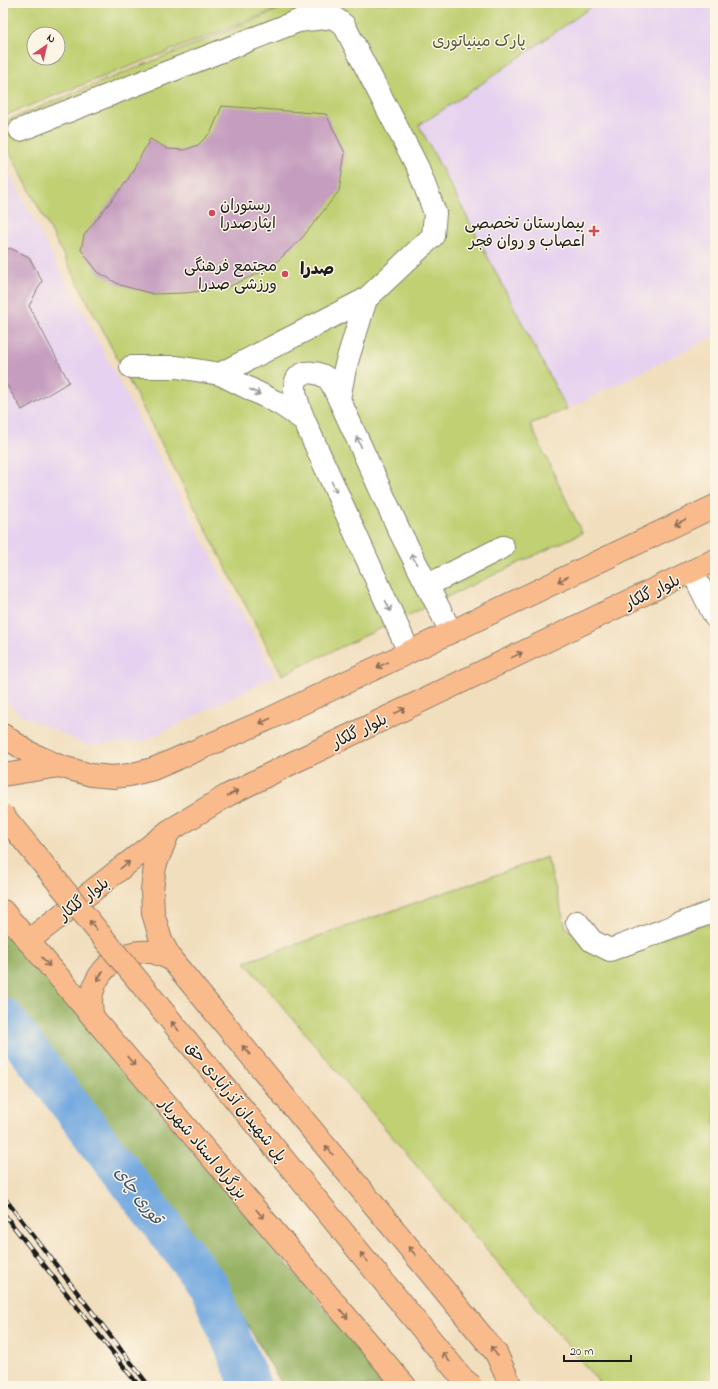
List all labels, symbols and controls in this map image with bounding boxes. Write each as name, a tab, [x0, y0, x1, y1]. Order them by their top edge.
north arrow	[26, 26, 66, 66]
text: N	[43, 30, 59, 47]
park label: پارک مینیاتوری	[432, 30, 526, 54]
place label: رستوران ایثارصدرا	[220, 194, 276, 236]
marker: رستوران ایثارصدرا	[207, 208, 217, 218]
place label: بیمارستان تخصصی اعصاب و روان فجر	[464, 212, 585, 254]
marker: بیمارستان تخصصی اعصاب و روان فجر	[588, 225, 600, 237]
place label: مجتمع فرهنگی ورزشی صدرا	[184, 255, 277, 297]
district label: صدرا	[300, 257, 334, 282]
marker: مجتمع فرهنگی ورزشی صدرا	[280, 269, 290, 279]
one-way arrow	[249, 388, 261, 396]
one-way arrow	[355, 436, 362, 448]
one-way arrow	[331, 481, 338, 493]
one-way arrow	[674, 519, 686, 527]
one-way arrow	[410, 554, 418, 566]
street label: بلوار گلکار	[619, 569, 685, 617]
one-way arrow	[557, 576, 569, 583]
one-way arrow	[385, 599, 392, 611]
one-way arrow	[511, 651, 523, 658]
one-way arrow	[376, 662, 388, 669]
one-way arrow	[393, 707, 405, 714]
street label: بلوار گلکار	[326, 708, 392, 756]
one-way arrow	[259, 717, 271, 725]
one-way arrow	[226, 789, 238, 796]
one-way arrow	[119, 861, 130, 870]
street label: بلوار گلکار	[52, 872, 115, 928]
one-way arrow	[89, 920, 98, 930]
one-way arrow	[42, 957, 51, 968]
one-way arrow	[96, 970, 104, 982]
one-way arrow	[171, 1020, 180, 1031]
street label: پل شهیدان آذرآبادی حق	[179, 1037, 292, 1168]
one-way arrow	[242, 1045, 251, 1056]
one-way arrow	[126, 1056, 135, 1067]
street label: بزرگراه استاد شهریار	[152, 1092, 252, 1205]
one-way arrow	[325, 1145, 334, 1156]
water label: قوری چای	[108, 1161, 169, 1232]
one-way arrow	[255, 1209, 264, 1220]
one-way arrow	[407, 1245, 416, 1256]
one-way arrow	[359, 1251, 368, 1262]
one-way arrow	[339, 1308, 348, 1319]
scale bar	[564, 1337, 631, 1363]
text: 20 m	[570, 1343, 593, 1361]
one-way arrow	[490, 1346, 498, 1357]
one-way arrow	[442, 1352, 450, 1363]

